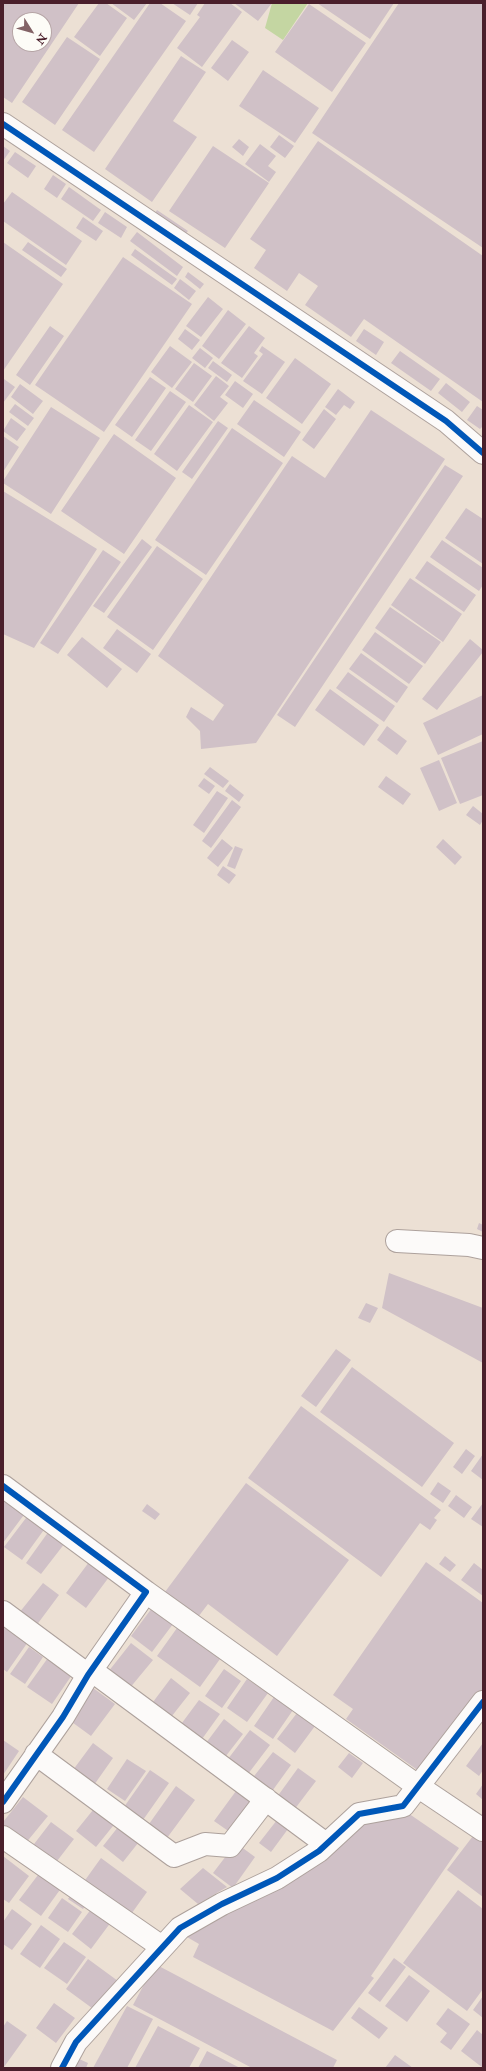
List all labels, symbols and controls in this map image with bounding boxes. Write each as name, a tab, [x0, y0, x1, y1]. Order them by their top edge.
north arrow	[12, 12, 52, 52]
text: N	[33, 31, 49, 47]

